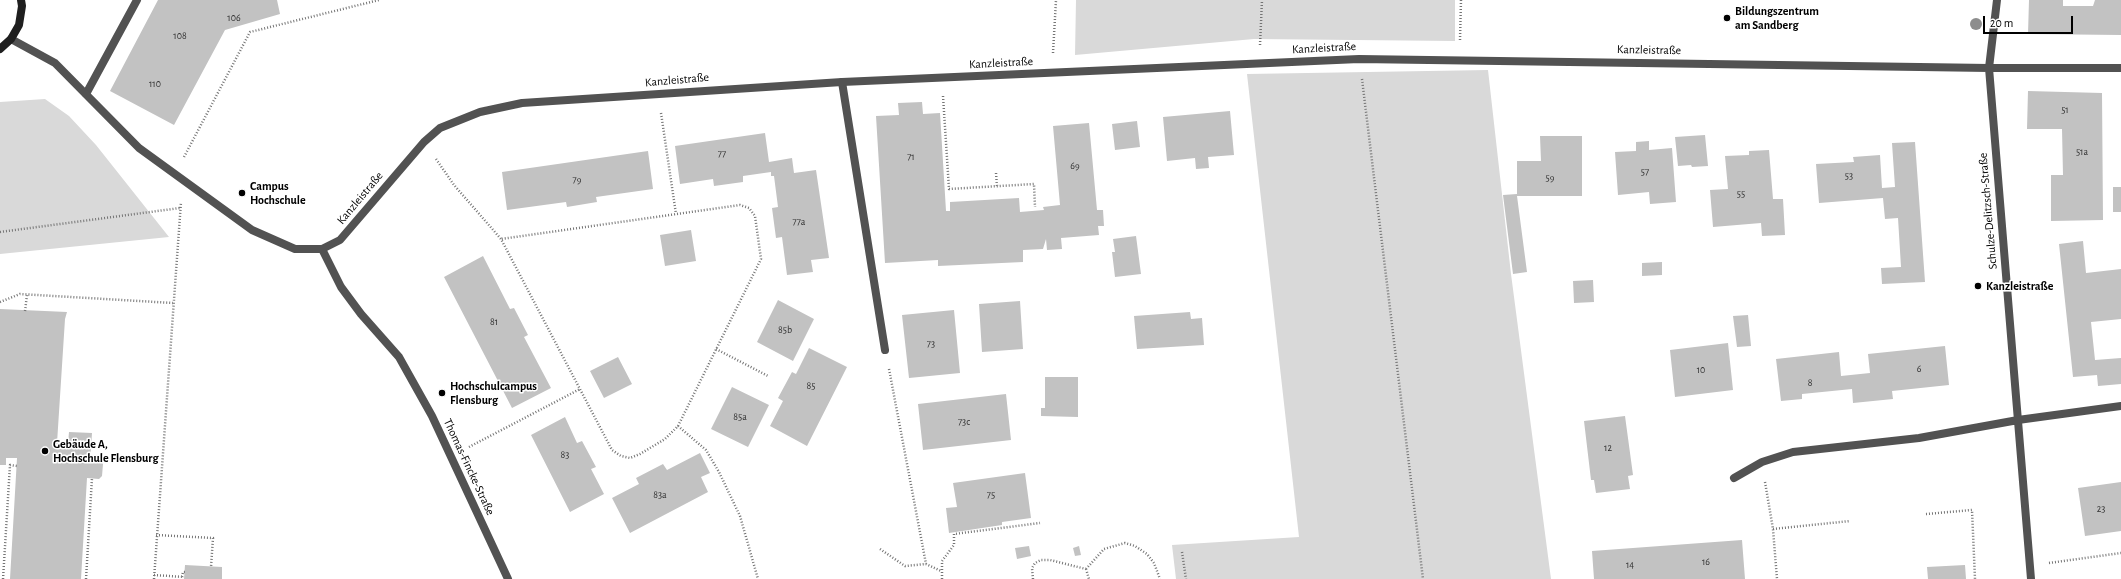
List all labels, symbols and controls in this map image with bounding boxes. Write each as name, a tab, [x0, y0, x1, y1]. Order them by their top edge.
place label: Bildungszentrum am Sandberg	[1735, 4, 1819, 32]
scale bar	[1985, 8, 2075, 34]
house number: 106	[227, 12, 241, 24]
marker: Bildungszentrum am Sandberg	[1722, 13, 1732, 23]
text: 20 m	[1990, 17, 2013, 29]
house number: 108	[173, 30, 187, 42]
street label: Kanzleistraße	[1292, 39, 1356, 57]
street label: Kanzleistraße	[1617, 42, 1681, 58]
street label: Kanzleistraße	[969, 54, 1033, 72]
street label: Kanzleistraße	[644, 70, 710, 90]
house number: 110	[149, 78, 161, 90]
house number: 51	[2061, 104, 2069, 116]
house number: 51a	[2076, 146, 2088, 158]
house number: 77	[718, 148, 726, 160]
house number: 71	[907, 151, 915, 163]
street label: Schulze-Delitzsch-Straße	[1976, 152, 2000, 270]
house number: 69	[1070, 160, 1080, 172]
house number: 57	[1641, 166, 1649, 178]
street label: Kanzleistraße	[334, 169, 386, 227]
house number: 53	[1845, 170, 1853, 182]
house number: 59	[1546, 172, 1554, 184]
house number: 79	[573, 174, 581, 186]
place label: Campus Hochschule	[250, 179, 306, 207]
marker: Campus Hochschule	[237, 188, 247, 198]
house number: 55	[1737, 188, 1745, 200]
house number: 77a	[793, 216, 805, 228]
place label: Kanzleistraße	[1986, 279, 2053, 293]
marker: Kanzleistraße	[1973, 281, 1983, 291]
house number: 81	[490, 316, 498, 328]
house number: 85b	[778, 324, 792, 336]
house number: 73	[927, 338, 935, 350]
house number: 6	[1917, 363, 1921, 375]
house number: 10	[1697, 364, 1705, 376]
house number: 8	[1808, 377, 1812, 389]
place label: Hochschulcampus Flensburg	[450, 379, 537, 407]
house number: 85	[807, 380, 815, 392]
marker: Hochschulcampus Flensburg	[437, 388, 447, 398]
house number: 85a	[733, 411, 747, 423]
street label: Thomas-Fincke-Straße	[440, 416, 498, 518]
house number: 73c	[958, 416, 970, 428]
place label: Gebäude A, Hochschule Flensburg	[53, 437, 158, 465]
house number: 12	[1604, 442, 1612, 454]
marker: Gebäude A, Hochschule Flensburg	[40, 446, 50, 456]
house number: 83	[561, 449, 569, 461]
house number: 83a	[653, 489, 667, 501]
house number: 75	[987, 489, 995, 501]
house number: 23	[2097, 503, 2105, 515]
house number: 16	[1702, 556, 1710, 568]
house number: 14	[1626, 559, 1634, 571]

